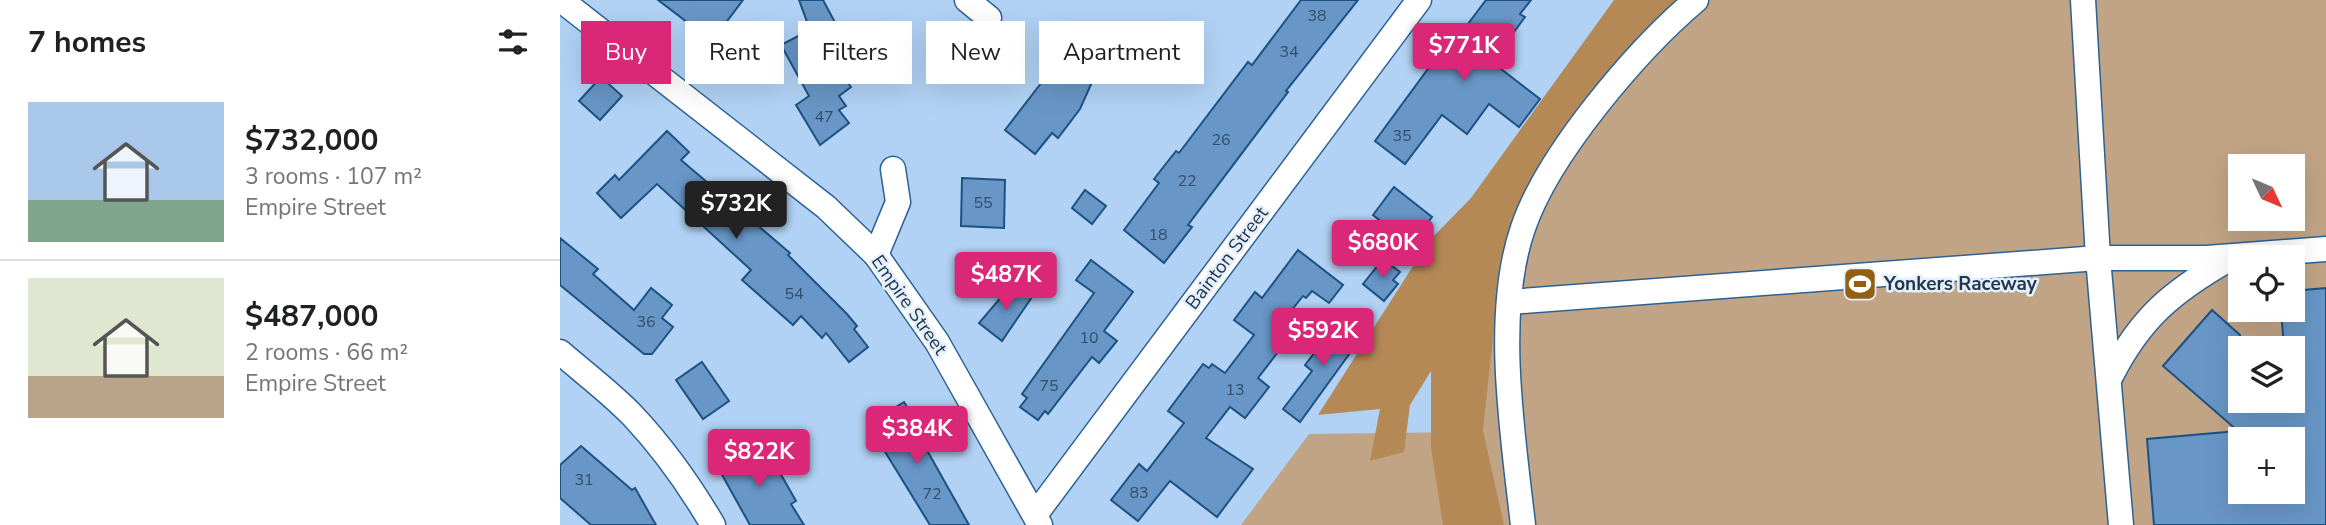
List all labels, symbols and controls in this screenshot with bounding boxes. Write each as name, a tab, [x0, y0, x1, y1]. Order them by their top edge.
house number: 38	[1307, 5, 1327, 27]
chip: Buy	[581, 21, 671, 84]
chip: Rent	[685, 21, 784, 84]
chip: Filters	[798, 21, 912, 84]
chip: New	[926, 21, 1025, 84]
chip: Apartment	[1039, 21, 1204, 84]
text: 7 homes	[28, 22, 146, 63]
icon: filters	[494, 23, 532, 61]
pin: $771K	[1415, 24, 1513, 83]
text: $771K	[1429, 30, 1499, 61]
house number: 34	[1279, 41, 1299, 63]
house number: 47	[814, 106, 834, 128]
text: $732,000	[245, 120, 378, 161]
house number: 35	[1392, 125, 1412, 147]
house number: 26	[1211, 129, 1231, 151]
icon: home	[84, 130, 168, 214]
north arrow	[2228, 154, 2305, 231]
map controls	[2228, 154, 2305, 504]
text: 3 rooms · 107 m²	[245, 161, 422, 192]
house number: 22	[1177, 170, 1197, 192]
pin: $732K	[687, 182, 785, 241]
text: $732K	[701, 188, 771, 219]
text: Empire Street	[245, 192, 386, 223]
house number: 55	[973, 192, 993, 214]
street label: Bainton Street	[1180, 201, 1275, 315]
pin: $680K	[1334, 220, 1432, 280]
house number: 18	[1148, 224, 1168, 246]
text: $680K	[1348, 227, 1418, 258]
button: locate	[2228, 245, 2305, 322]
street label: Empire Street	[865, 250, 953, 360]
pin: $487K	[957, 252, 1055, 312]
text: $487K	[971, 259, 1041, 290]
sports icon: Yonkers Raceway	[1841, 265, 1879, 303]
place label: Yonkers Raceway	[1883, 271, 2038, 297]
house number: 54	[784, 283, 804, 305]
text: $487,000	[245, 296, 378, 337]
icon: home	[84, 306, 168, 390]
pin: $592K	[1274, 308, 1372, 368]
house number: 36	[636, 311, 656, 333]
text: $592K	[1288, 315, 1358, 346]
house number: 10	[1079, 327, 1099, 349]
button: layers	[2228, 336, 2305, 413]
text: 2 rooms · 66 m²	[245, 337, 408, 368]
text: Empire Street	[245, 368, 386, 399]
house number: 75	[1039, 375, 1059, 397]
house number: 13	[1225, 379, 1245, 401]
pin: $384K	[868, 406, 966, 466]
text: $384K	[882, 413, 952, 444]
button: +	[2228, 427, 2305, 504]
pin: $822K	[710, 430, 808, 489]
text: $822K	[724, 436, 794, 467]
house number: 31	[574, 469, 594, 491]
house number: 83	[1129, 482, 1149, 504]
house number: 72	[922, 483, 942, 505]

